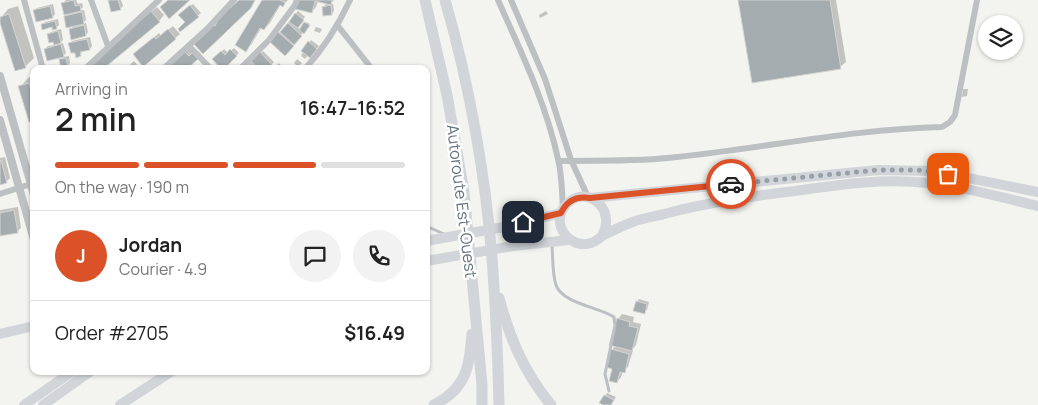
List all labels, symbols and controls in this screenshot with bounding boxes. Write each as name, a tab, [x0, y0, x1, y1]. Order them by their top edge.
map controls	[978, 15, 1023, 60]
button: layers	[978, 15, 1023, 60]
text: Arriving in	[55, 78, 128, 100]
text: 16:47–16:52	[300, 95, 405, 121]
text: 2 min	[55, 97, 137, 141]
street label: Autoroute Est-Ouest	[442, 123, 482, 279]
pin	[927, 153, 969, 195]
courier	[706, 159, 756, 209]
icon: bag	[934, 160, 962, 188]
icon: car	[717, 170, 745, 198]
text: On the way · 190 m	[55, 176, 189, 198]
pin	[502, 201, 544, 243]
icon: home	[509, 208, 537, 236]
button: chat	[289, 230, 341, 282]
button: phone	[353, 230, 405, 282]
text: Jordan	[119, 232, 182, 258]
text: J	[76, 243, 86, 269]
text: Courier · 4.9	[119, 258, 207, 280]
text: Order #2705	[55, 320, 169, 346]
text: $16.49	[344, 320, 405, 346]

